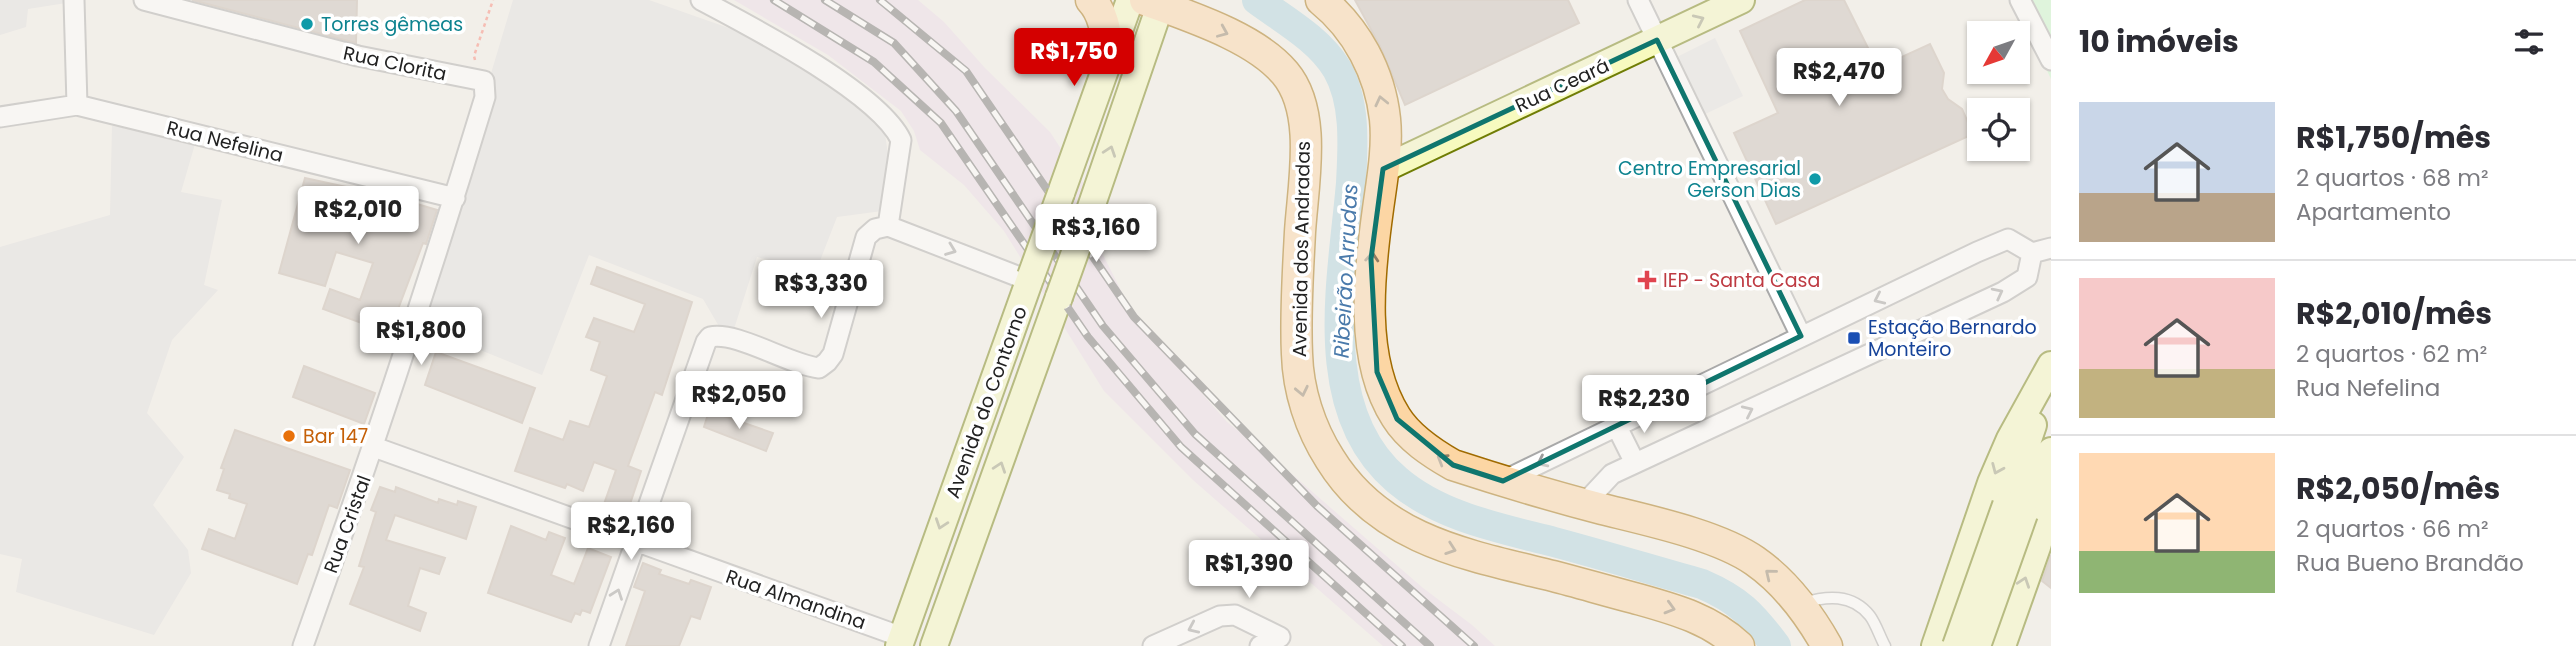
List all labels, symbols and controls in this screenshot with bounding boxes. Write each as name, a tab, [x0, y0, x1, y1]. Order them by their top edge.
place label: Torres gêmeas	[321, 11, 463, 38]
one-way arrow	[1692, 14, 1704, 28]
marker: Torres gêmeas	[299, 16, 315, 32]
text: 10 imóveis	[2079, 20, 2239, 63]
north arrow	[1967, 21, 2030, 84]
map controls	[1967, 21, 2030, 161]
one-way arrow	[1216, 23, 1228, 37]
icon: filters	[2510, 23, 2548, 61]
pin: R$1,750	[1009, 28, 1139, 88]
text: R$1,750	[1030, 35, 1118, 67]
street label: Rua Clorita	[341, 39, 449, 88]
pin: R$2,470	[1774, 48, 1904, 108]
street label: Rua Ceará	[1511, 52, 1614, 119]
text: R$2,470	[1793, 55, 1885, 87]
one-way arrow	[1375, 95, 1389, 107]
button: locate	[1967, 98, 2030, 161]
street label: Rua Nefelina	[164, 114, 286, 169]
text: R$1,750/mês	[2296, 116, 2491, 159]
icon: home	[2135, 130, 2219, 214]
street label: Avenida dos Andradas	[1286, 141, 1317, 357]
one-way arrow	[1102, 145, 1116, 158]
place label: Centro Empresarial Gerson Dias	[1618, 155, 1801, 204]
text: 2 quartos · 68 m²	[2296, 162, 2489, 194]
marker: Centro Empresarial Gerson Dias	[1807, 171, 1823, 187]
water label: Ribeirão Arrudas	[1326, 183, 1365, 359]
pin: R$2,010	[293, 187, 423, 246]
text: R$2,010	[314, 193, 402, 225]
text: Apartamento	[2296, 196, 2451, 228]
pin: R$3,160	[1031, 204, 1161, 264]
text: R$3,160	[1052, 211, 1140, 243]
one-way arrow	[945, 242, 957, 256]
one-way arrow	[1364, 251, 1379, 262]
pin: R$3,330	[756, 260, 886, 320]
text: R$3,330	[774, 267, 868, 299]
place label: IEP - Santa Casa	[1663, 267, 1820, 294]
marker: IEP - Santa Casa	[1637, 270, 1657, 290]
one-way arrow	[1991, 288, 2004, 302]
one-way arrow	[1874, 291, 1886, 305]
text: R$2,010/mês	[2296, 292, 2492, 335]
street label: Avenida do Contorno	[939, 302, 1034, 502]
icon: home	[2135, 306, 2219, 390]
pin: R$1,800	[356, 308, 486, 367]
text: R$1,800	[376, 314, 466, 346]
place label: Estação Bernardo Monteiro	[1868, 314, 2037, 363]
marker: Estação Bernardo Monteiro	[1846, 330, 1862, 346]
text: 2 quartos · 62 m²	[2296, 338, 2487, 370]
pin: R$2,050	[674, 372, 804, 431]
text: Rua Nefelina	[2296, 372, 2440, 404]
pin: R$2,230	[1579, 376, 1709, 435]
text: R$2,050	[692, 378, 786, 410]
text: R$2,230	[1598, 382, 1690, 414]
one-way arrow	[1294, 385, 1309, 397]
one-way arrow	[1741, 405, 1753, 419]
place label: Bar 147	[303, 423, 368, 450]
marker: Bar 147	[281, 428, 297, 444]
one-way arrow	[1537, 453, 1549, 467]
one-way arrow	[1437, 454, 1450, 467]
one-way arrow	[992, 461, 1006, 473]
one-way arrow	[1991, 462, 2005, 474]
text: R$2,050/mês	[2296, 467, 2500, 510]
street label: Rua Cristal	[317, 471, 378, 577]
icon: home	[2135, 481, 2219, 565]
pin: R$2,160	[566, 503, 696, 562]
text: R$2,160	[587, 509, 675, 541]
text: 2 quartos · 66 m²	[2296, 513, 2489, 545]
one-way arrow	[936, 518, 950, 530]
pin: R$1,390	[1184, 540, 1314, 600]
one-way arrow	[1444, 541, 1456, 555]
text: R$1,390	[1205, 547, 1293, 579]
text: Rua Bueno Brandão	[2296, 547, 2524, 579]
street label: Rua Almandina	[722, 563, 869, 636]
one-way arrow	[1766, 569, 1778, 582]
one-way arrow	[2016, 576, 2030, 588]
one-way arrow	[609, 589, 623, 601]
one-way arrow	[1664, 600, 1676, 615]
one-way arrow	[1188, 620, 1200, 634]

